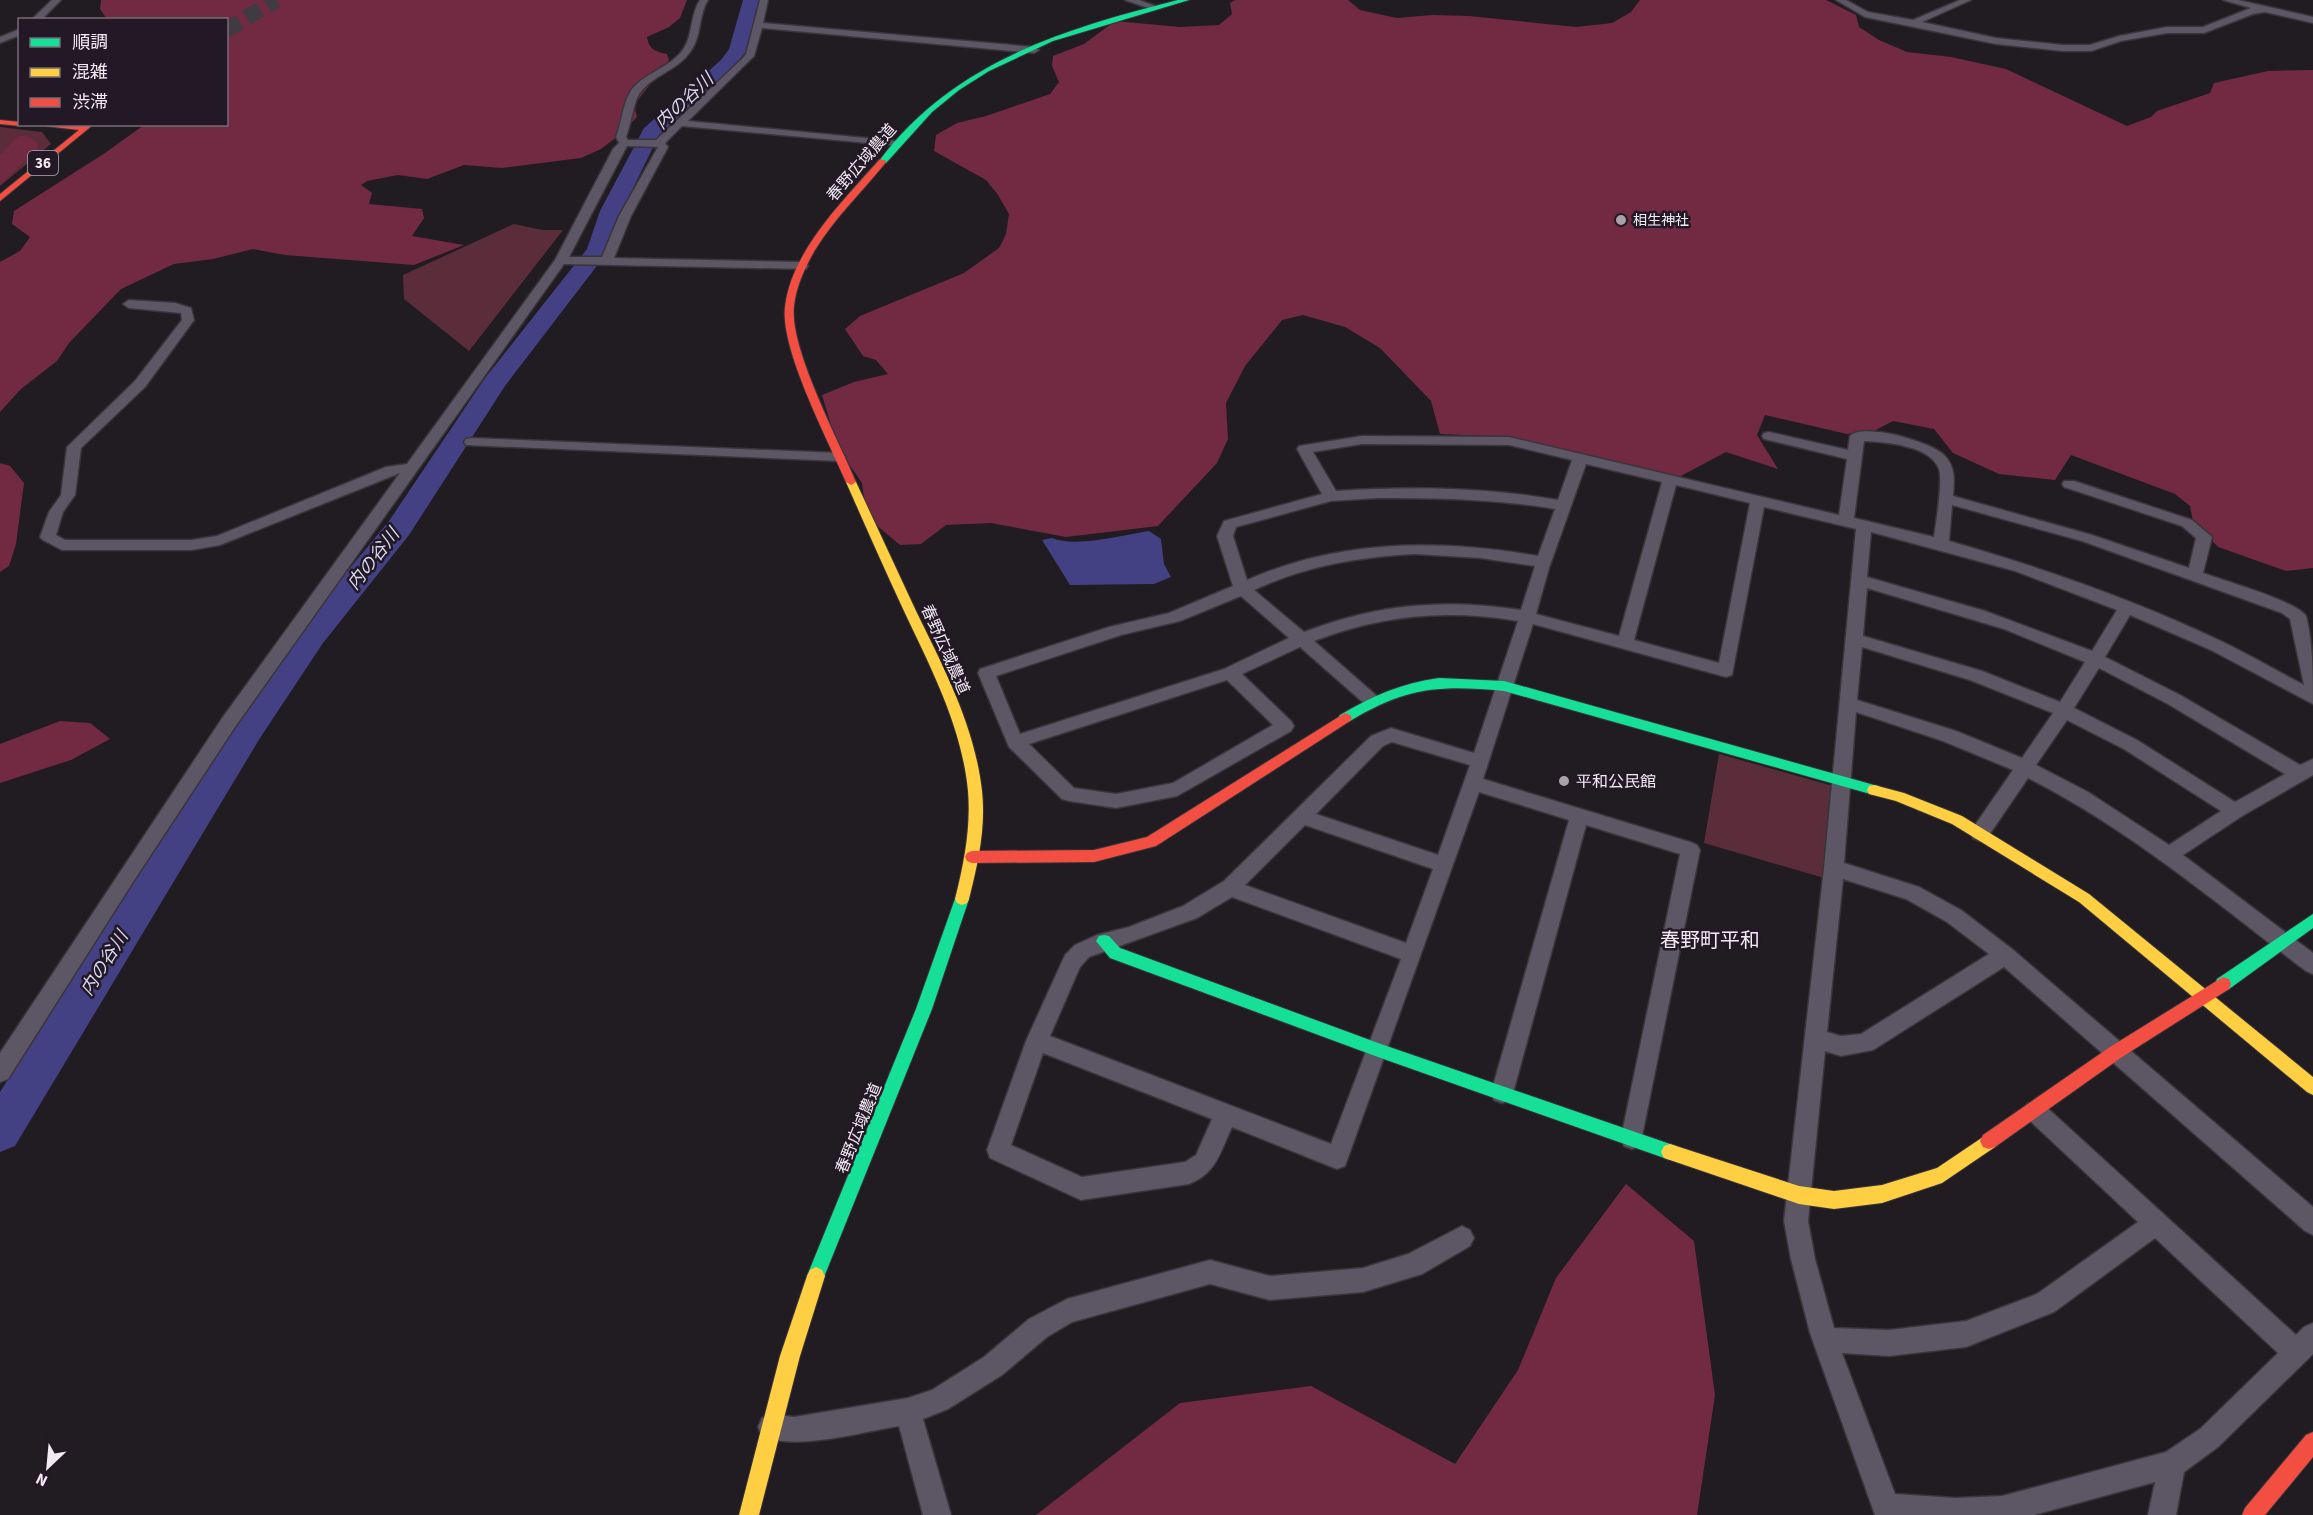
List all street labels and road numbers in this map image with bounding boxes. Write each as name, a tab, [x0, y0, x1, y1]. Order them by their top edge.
street label: 春野広域農道	[822, 119, 902, 206]
road number: 36	[28, 151, 58, 175]
street label: 春野広域農道	[916, 601, 975, 698]
street label: 春野広域農道	[831, 1080, 887, 1177]

